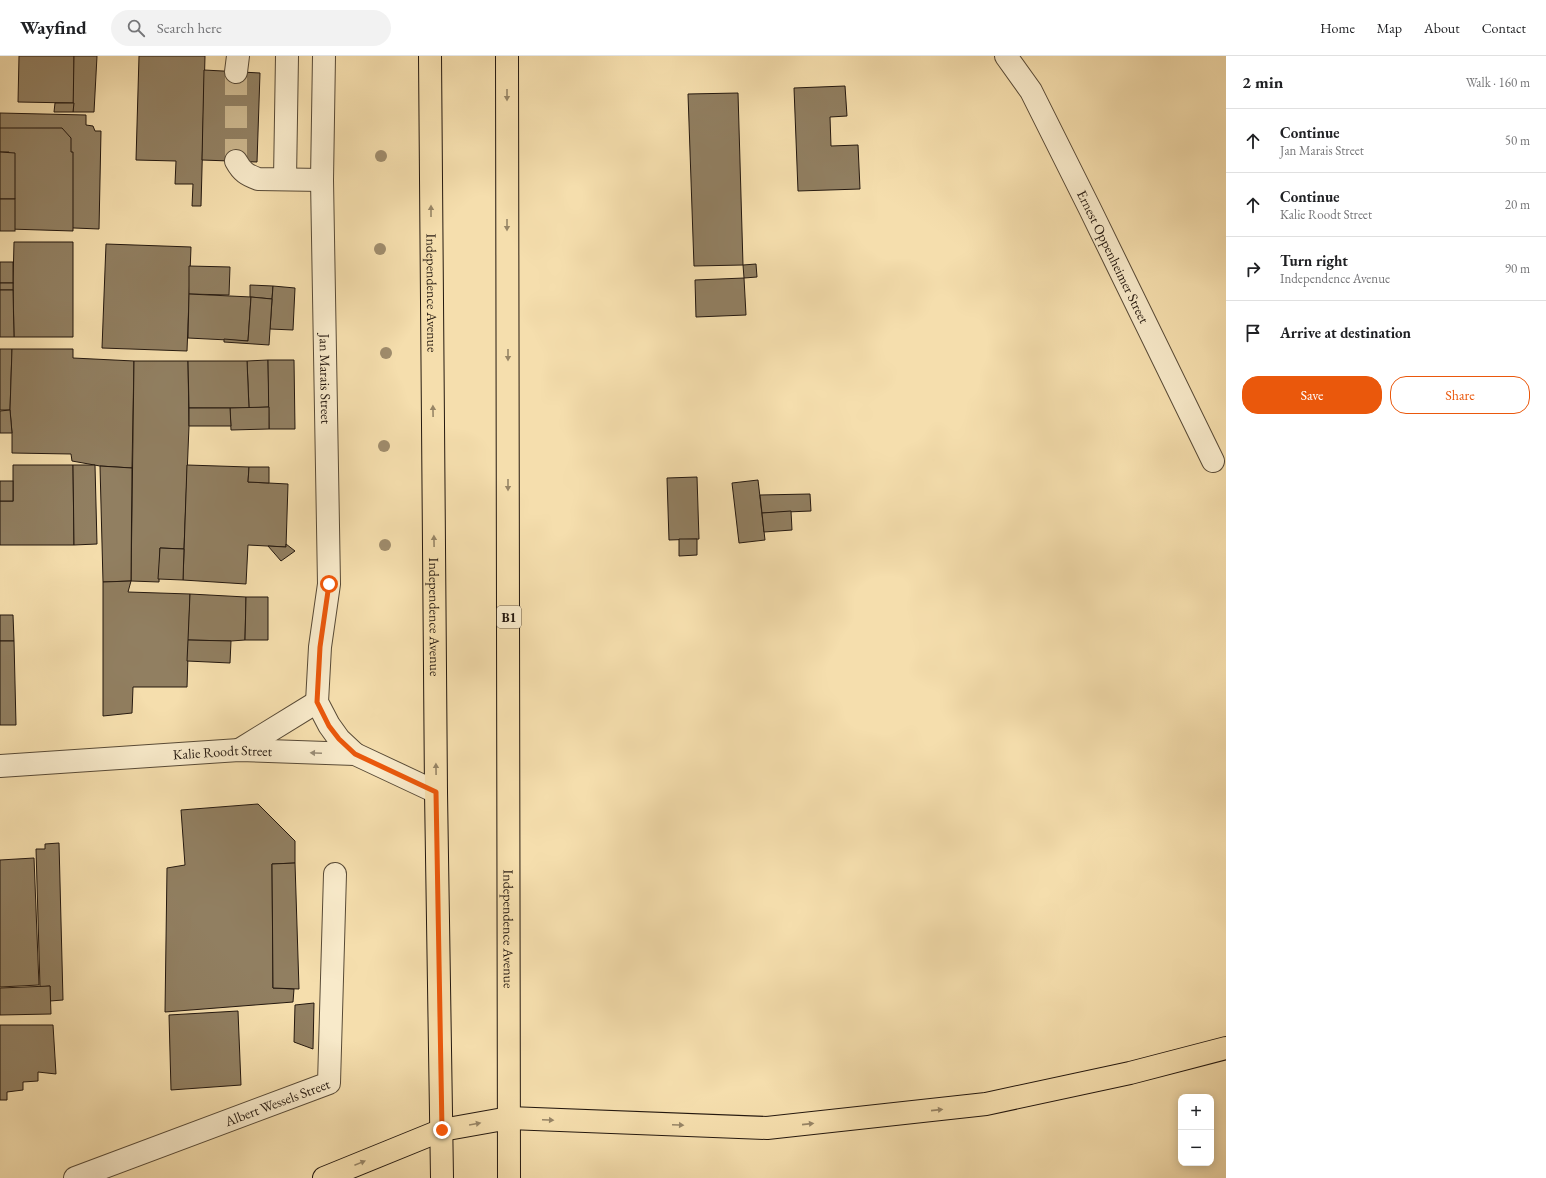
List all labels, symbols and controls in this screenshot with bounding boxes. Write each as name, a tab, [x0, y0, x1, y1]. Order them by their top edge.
search box	[111, 10, 391, 46]
text: Wayfind	[20, 15, 87, 40]
icon: search	[125, 17, 147, 39]
text: Search here	[157, 18, 222, 37]
text: Home	[1320, 19, 1355, 37]
text: Map	[1377, 19, 1402, 37]
text: About	[1424, 19, 1460, 37]
text: Contact	[1482, 19, 1526, 37]
text: 2 min	[1242, 71, 1283, 93]
text: Walk · 160 m	[1466, 74, 1530, 91]
one-way arrow	[504, 89, 510, 102]
text: Continue	[1280, 123, 1340, 142]
icon: ahead	[1242, 130, 1264, 152]
text: 50 m	[1505, 132, 1530, 149]
text: Jan Marais Street	[1280, 142, 1364, 159]
street label: Ernest Oppenheimer Street	[1073, 187, 1154, 327]
text: Continue	[1280, 187, 1340, 206]
icon: ahead	[1242, 194, 1264, 216]
text: 20 m	[1505, 196, 1530, 213]
one-way arrow	[428, 204, 434, 217]
text: Kalie Roodt Street	[1280, 206, 1372, 223]
one-way arrow	[504, 219, 510, 232]
street label: Independence Avenue	[422, 234, 441, 353]
text: Turn right	[1280, 251, 1348, 270]
icon: right	[1242, 258, 1264, 280]
text: 90 m	[1505, 260, 1530, 277]
text: Independence Avenue	[1280, 270, 1390, 287]
icon: arrive	[1242, 322, 1264, 344]
text: Arrive at destination	[1280, 323, 1411, 342]
street label: Jan Marais Street	[316, 333, 335, 425]
one-way arrow	[505, 349, 511, 362]
button: Save	[1242, 376, 1382, 414]
button: Share	[1390, 376, 1530, 414]
one-way arrow	[430, 404, 436, 417]
one-way arrow	[505, 479, 511, 492]
one-way arrow	[431, 534, 437, 547]
street label: Independence Avenue	[425, 558, 444, 677]
route start	[320, 575, 338, 593]
road number: B1	[497, 606, 521, 628]
street label: Kalie Roodt Street	[172, 741, 273, 763]
one-way arrow	[309, 750, 322, 756]
one-way arrow	[433, 762, 439, 775]
street label: Independence Avenue	[499, 870, 518, 989]
street label: Albert Wessels Street	[221, 1074, 333, 1130]
map controls	[1178, 1094, 1214, 1166]
button: +	[1178, 1094, 1214, 1130]
one-way arrow	[931, 1106, 943, 1113]
one-way arrow	[542, 1116, 554, 1123]
route end	[433, 1121, 451, 1139]
one-way arrow	[469, 1121, 481, 1127]
one-way arrow	[672, 1121, 684, 1128]
one-way arrow	[802, 1121, 814, 1127]
button: −	[1178, 1130, 1214, 1166]
one-way arrow	[355, 1160, 367, 1166]

